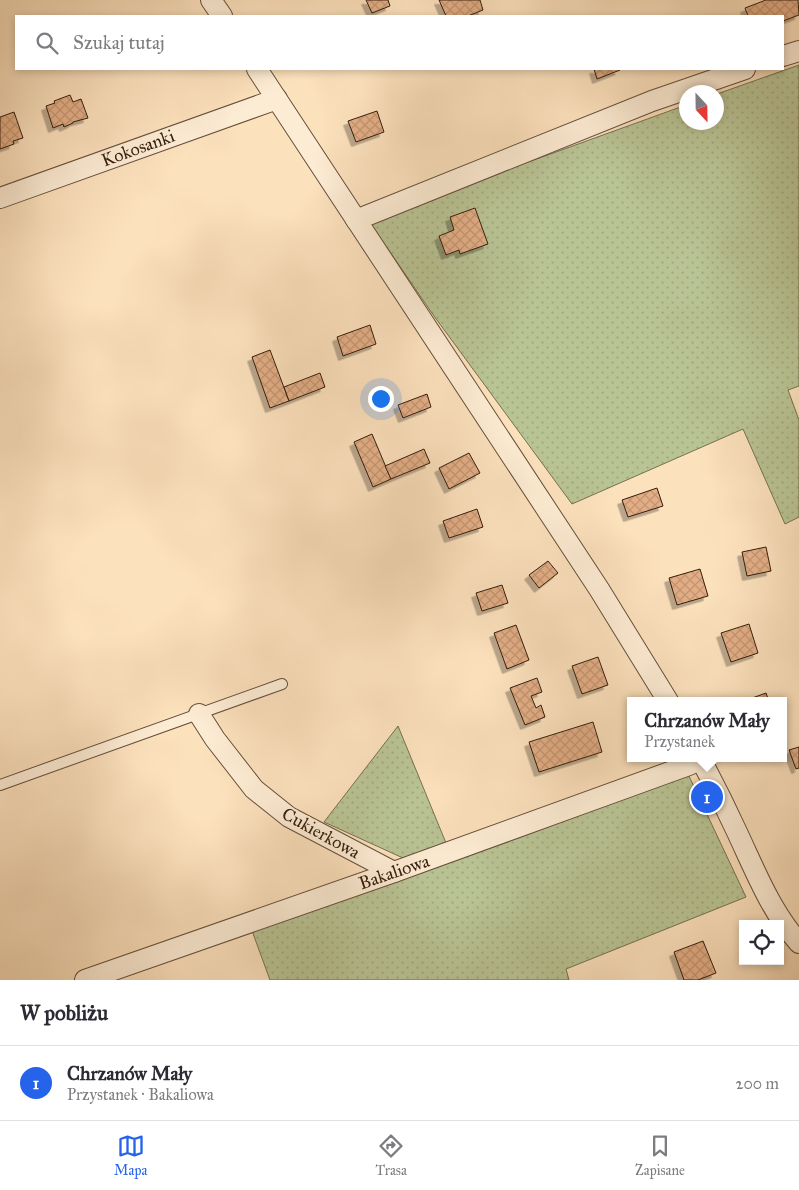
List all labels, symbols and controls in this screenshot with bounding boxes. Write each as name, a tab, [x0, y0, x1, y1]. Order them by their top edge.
search box	[15, 15, 784, 70]
icon: search	[33, 29, 61, 57]
text: Szukaj tutaj	[73, 31, 165, 54]
north arrow	[679, 85, 724, 130]
street label: Kokosanki	[98, 125, 178, 171]
your location	[368, 386, 394, 412]
popup	[627, 697, 787, 762]
text: Chrzanów Mały	[644, 709, 770, 732]
text: Przystanek	[644, 732, 715, 751]
pin: 1	[691, 778, 723, 816]
street label: Cukierkowa	[278, 803, 364, 864]
street label: Bakaliowa	[356, 849, 433, 894]
map controls	[739, 920, 784, 965]
button: locate	[739, 920, 784, 965]
text: W pobliżu	[20, 1000, 108, 1026]
text: Chrzanów Mały	[67, 1062, 192, 1085]
text: 1	[33, 1074, 39, 1093]
text: 200 m	[736, 1074, 779, 1093]
text: Przystanek · Bakaliowa	[67, 1085, 214, 1104]
tab: Mapa	[114, 1132, 147, 1179]
tab: Trasa	[375, 1132, 407, 1179]
tab: Zapisane	[635, 1132, 685, 1179]

